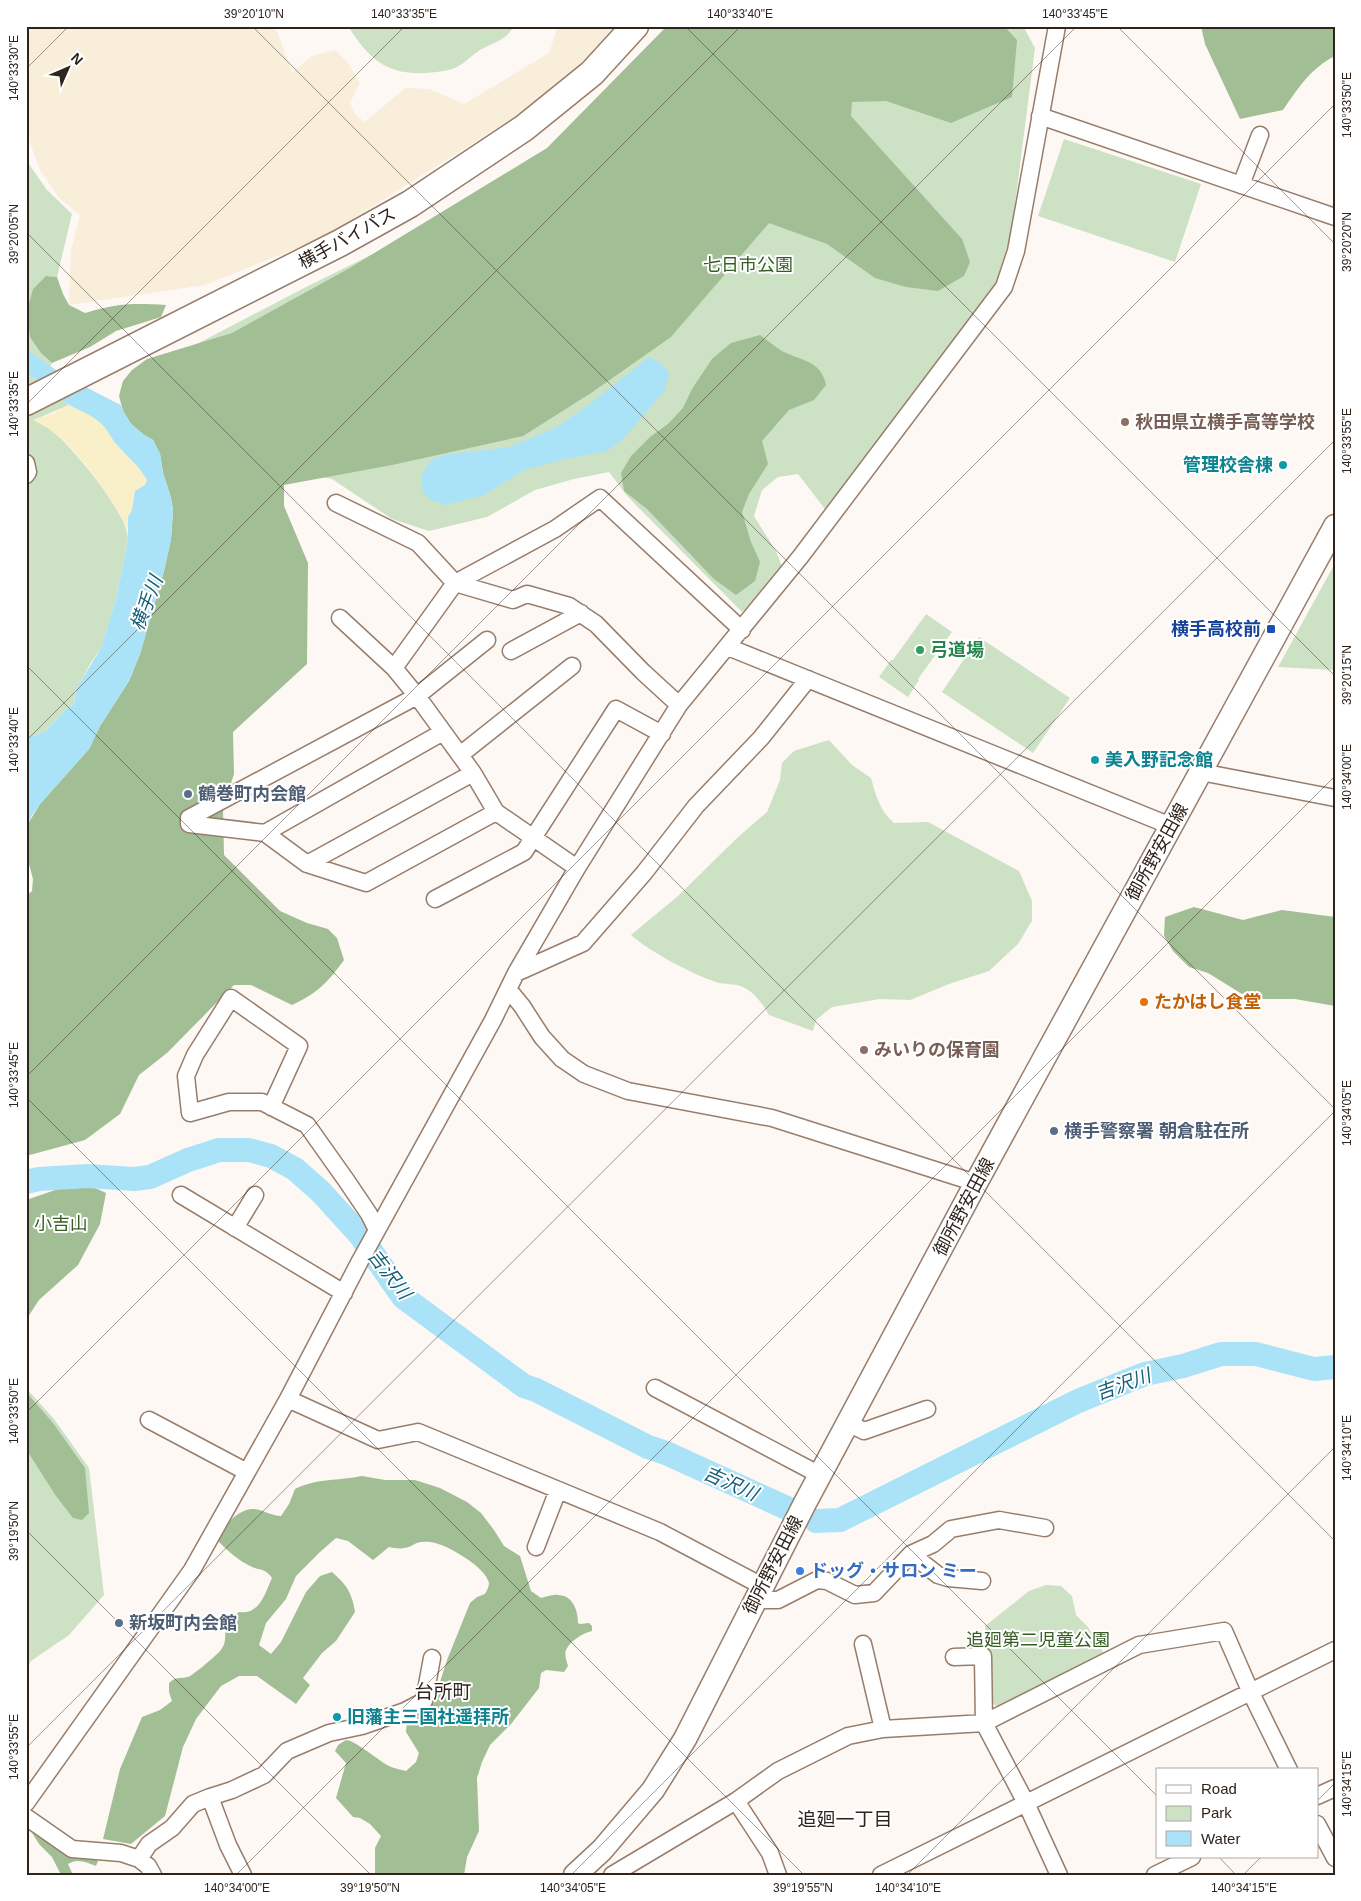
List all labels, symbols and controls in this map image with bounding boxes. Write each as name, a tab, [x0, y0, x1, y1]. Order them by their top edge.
text: 39°20'10"N	[224, 7, 284, 21]
text: 140°33'35"E	[371, 7, 437, 21]
text: 140°33'40"E	[707, 7, 773, 21]
text: 140°33'45"E	[1042, 7, 1108, 21]
text: 140°33'30"E	[7, 35, 21, 101]
north arrow	[42, 42, 92, 92]
text: N	[68, 50, 86, 68]
text: 140°33'50"E	[1340, 72, 1354, 138]
street label: 横手バイパス	[295, 203, 399, 273]
text: 39°20'05"N	[7, 204, 21, 264]
text: 39°20'20"N	[1340, 212, 1354, 272]
park label: 七日市公園	[703, 255, 793, 275]
text: 140°33'35"E	[7, 371, 21, 437]
text: 140°33'55"E	[1340, 408, 1354, 474]
place label: 秋田県立横手高等学校	[1135, 412, 1315, 432]
marker: 秋田県立横手高等学校	[1119, 416, 1131, 428]
place label: 管理校舎棟	[1183, 455, 1273, 475]
marker: 管理校舎棟	[1277, 459, 1289, 471]
water label: 横手川	[126, 571, 167, 634]
place label: 横手高校前	[1171, 619, 1261, 639]
marker: 横手高校前	[1265, 623, 1277, 635]
place label: 弓道場	[930, 640, 984, 660]
marker: 弓道場	[914, 644, 926, 656]
text: 39°20'15"N	[1340, 645, 1354, 705]
text: 140°33'40"E	[7, 707, 21, 773]
text: 140°34'00"E	[1340, 744, 1354, 810]
place label: 美入野記念館	[1105, 750, 1213, 770]
marker: 美入野記念館	[1089, 754, 1101, 766]
place label: 鶴巻町内会館	[198, 784, 306, 804]
marker: 鶴巻町内会館	[182, 788, 194, 800]
street label: 御所野安田線	[1122, 800, 1192, 904]
place label: たかはし食堂	[1154, 992, 1261, 1012]
marker: たかはし食堂	[1138, 996, 1150, 1008]
place label: みいりの保育園	[874, 1040, 1000, 1060]
text: 140°33'45"E	[7, 1042, 21, 1108]
marker: みいりの保育園	[858, 1044, 870, 1056]
text: 140°34'05"E	[1340, 1080, 1354, 1146]
place label: 横手警察署 朝倉駐在所	[1064, 1121, 1249, 1141]
marker: 横手警察署 朝倉駐在所	[1048, 1125, 1060, 1137]
street label: 御所野安田線	[930, 1155, 998, 1259]
park label: 小吉山	[34, 1214, 88, 1234]
water label: 吉沢川	[364, 1245, 417, 1305]
water label: 吉沢川	[1093, 1364, 1155, 1404]
text: 140°33'50"E	[7, 1378, 21, 1444]
text: 140°34'10"E	[1340, 1415, 1354, 1481]
water label: 吉沢川	[700, 1462, 763, 1505]
text: 39°19'50"N	[7, 1501, 21, 1561]
street label: 御所野安田線	[740, 1512, 806, 1618]
place label: ドッグ・サロン ミー	[810, 1561, 977, 1581]
marker: ドッグ・サロン ミー	[794, 1565, 806, 1577]
place label: 新坂町内会館	[129, 1613, 237, 1633]
marker: 新坂町内会館	[113, 1617, 125, 1629]
park label: 追廻第二児童公園	[966, 1630, 1110, 1650]
district label: 台所町	[414, 1681, 472, 1702]
place label: 旧藩主三国社遥拝所	[347, 1707, 509, 1727]
marker: 旧藩主三国社遥拝所	[331, 1711, 343, 1723]
text: 140°33'55"E	[7, 1714, 21, 1780]
text: 140°34'15"E	[1340, 1751, 1354, 1817]
legend	[1156, 1768, 1318, 1858]
text: Road	[1201, 1780, 1237, 1797]
text: Park	[1201, 1804, 1232, 1821]
district label: 追廻一丁目	[797, 1809, 893, 1830]
text: Water	[1201, 1830, 1240, 1847]
text: 140°34'00"E	[204, 1881, 270, 1895]
text: 39°19'50"N	[340, 1881, 400, 1895]
text: 140°34'05"E	[540, 1881, 606, 1895]
text: 39°19'55"N	[773, 1881, 833, 1895]
text: 140°34'10"E	[875, 1881, 941, 1895]
text: 140°34'15"E	[1211, 1881, 1277, 1895]

